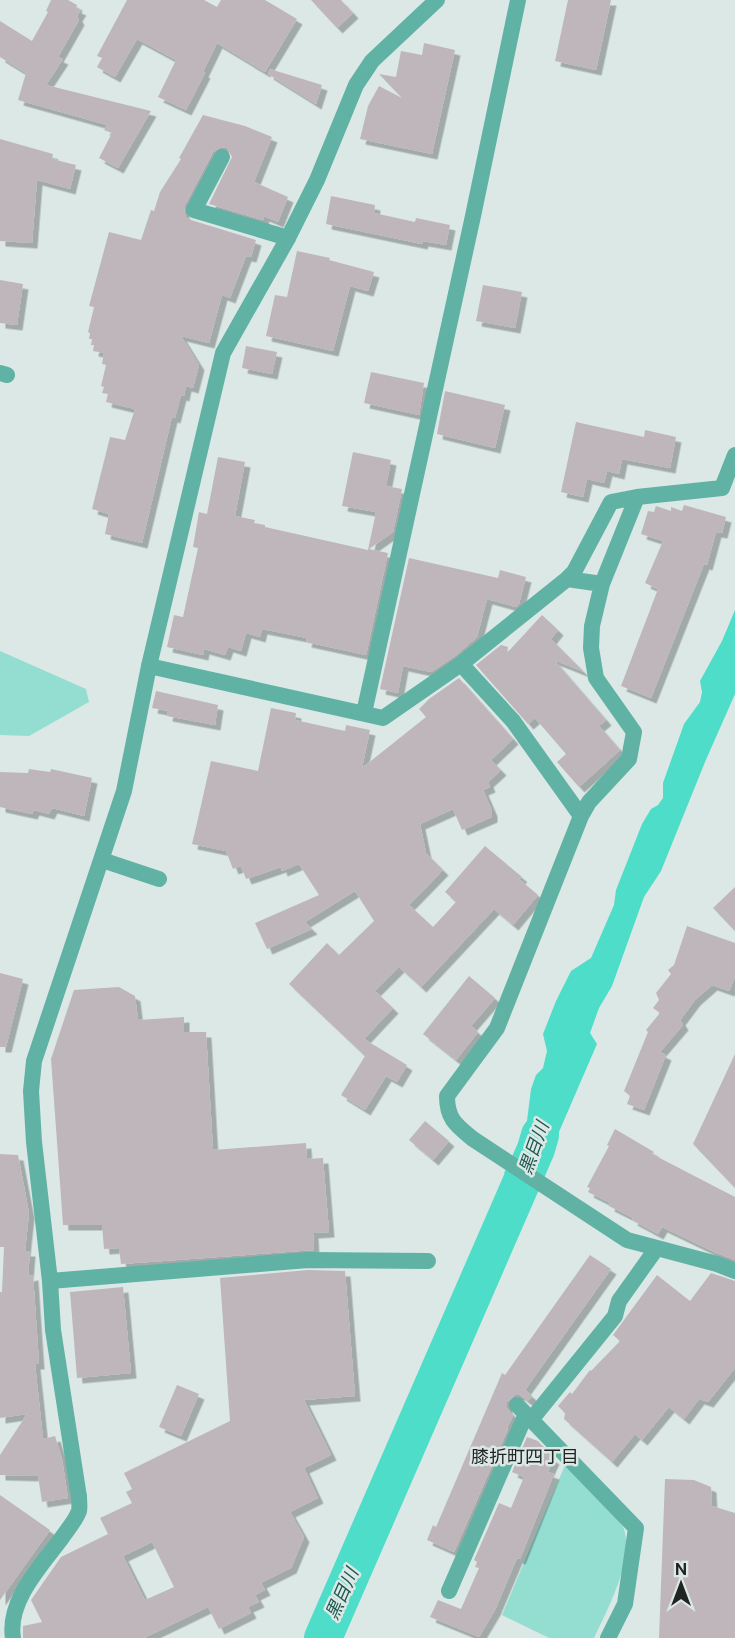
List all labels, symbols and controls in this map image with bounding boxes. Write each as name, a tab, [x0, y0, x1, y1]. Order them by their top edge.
water label: 黒目川	[514, 1117, 553, 1177]
district label: 膝折町四丁目	[471, 1446, 579, 1467]
north arrow	[651, 1554, 711, 1614]
text: N	[675, 1560, 687, 1579]
water label: 黒目川	[321, 1563, 363, 1623]

